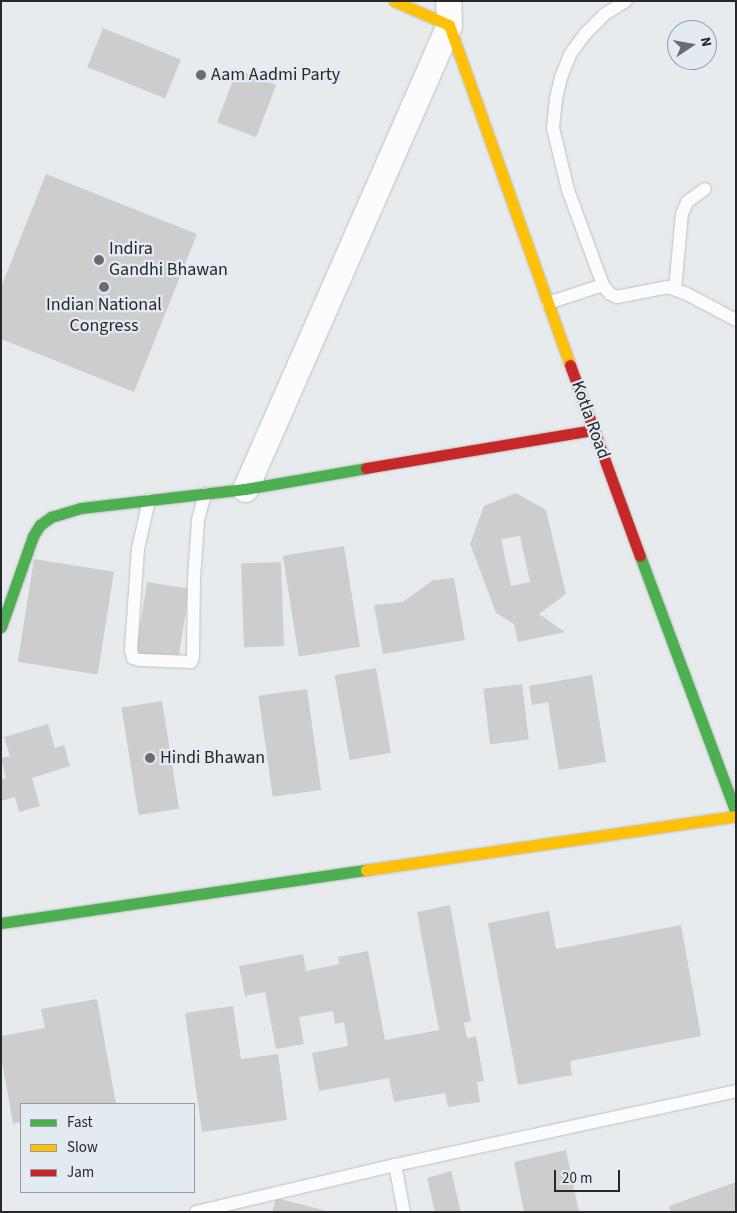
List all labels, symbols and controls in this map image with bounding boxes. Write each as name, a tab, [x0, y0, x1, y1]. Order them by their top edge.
north arrow	[667, 20, 717, 70]
text: N	[695, 35, 716, 49]
place label: Aam Aadmi Party	[211, 64, 340, 86]
marker: Aam Aadmi Party	[195, 69, 207, 81]
place label: Indira Gandhi Bhawan	[109, 239, 228, 282]
marker: Indira Gandhi Bhawan	[93, 254, 105, 266]
marker: Indian National Congress	[98, 281, 110, 293]
place label: Indian National Congress	[46, 295, 162, 338]
street label: Kotla Road	[566, 378, 614, 462]
place label: Hindi Bhawan	[160, 747, 265, 769]
marker: Hindi Bhawan	[144, 752, 156, 764]
legend	[20, 1103, 195, 1193]
text: Fast	[67, 1112, 93, 1133]
text: Slow	[67, 1137, 98, 1158]
scale bar	[557, 1160, 623, 1192]
text: Jam	[67, 1162, 94, 1183]
text: 20 m	[562, 1168, 592, 1189]

